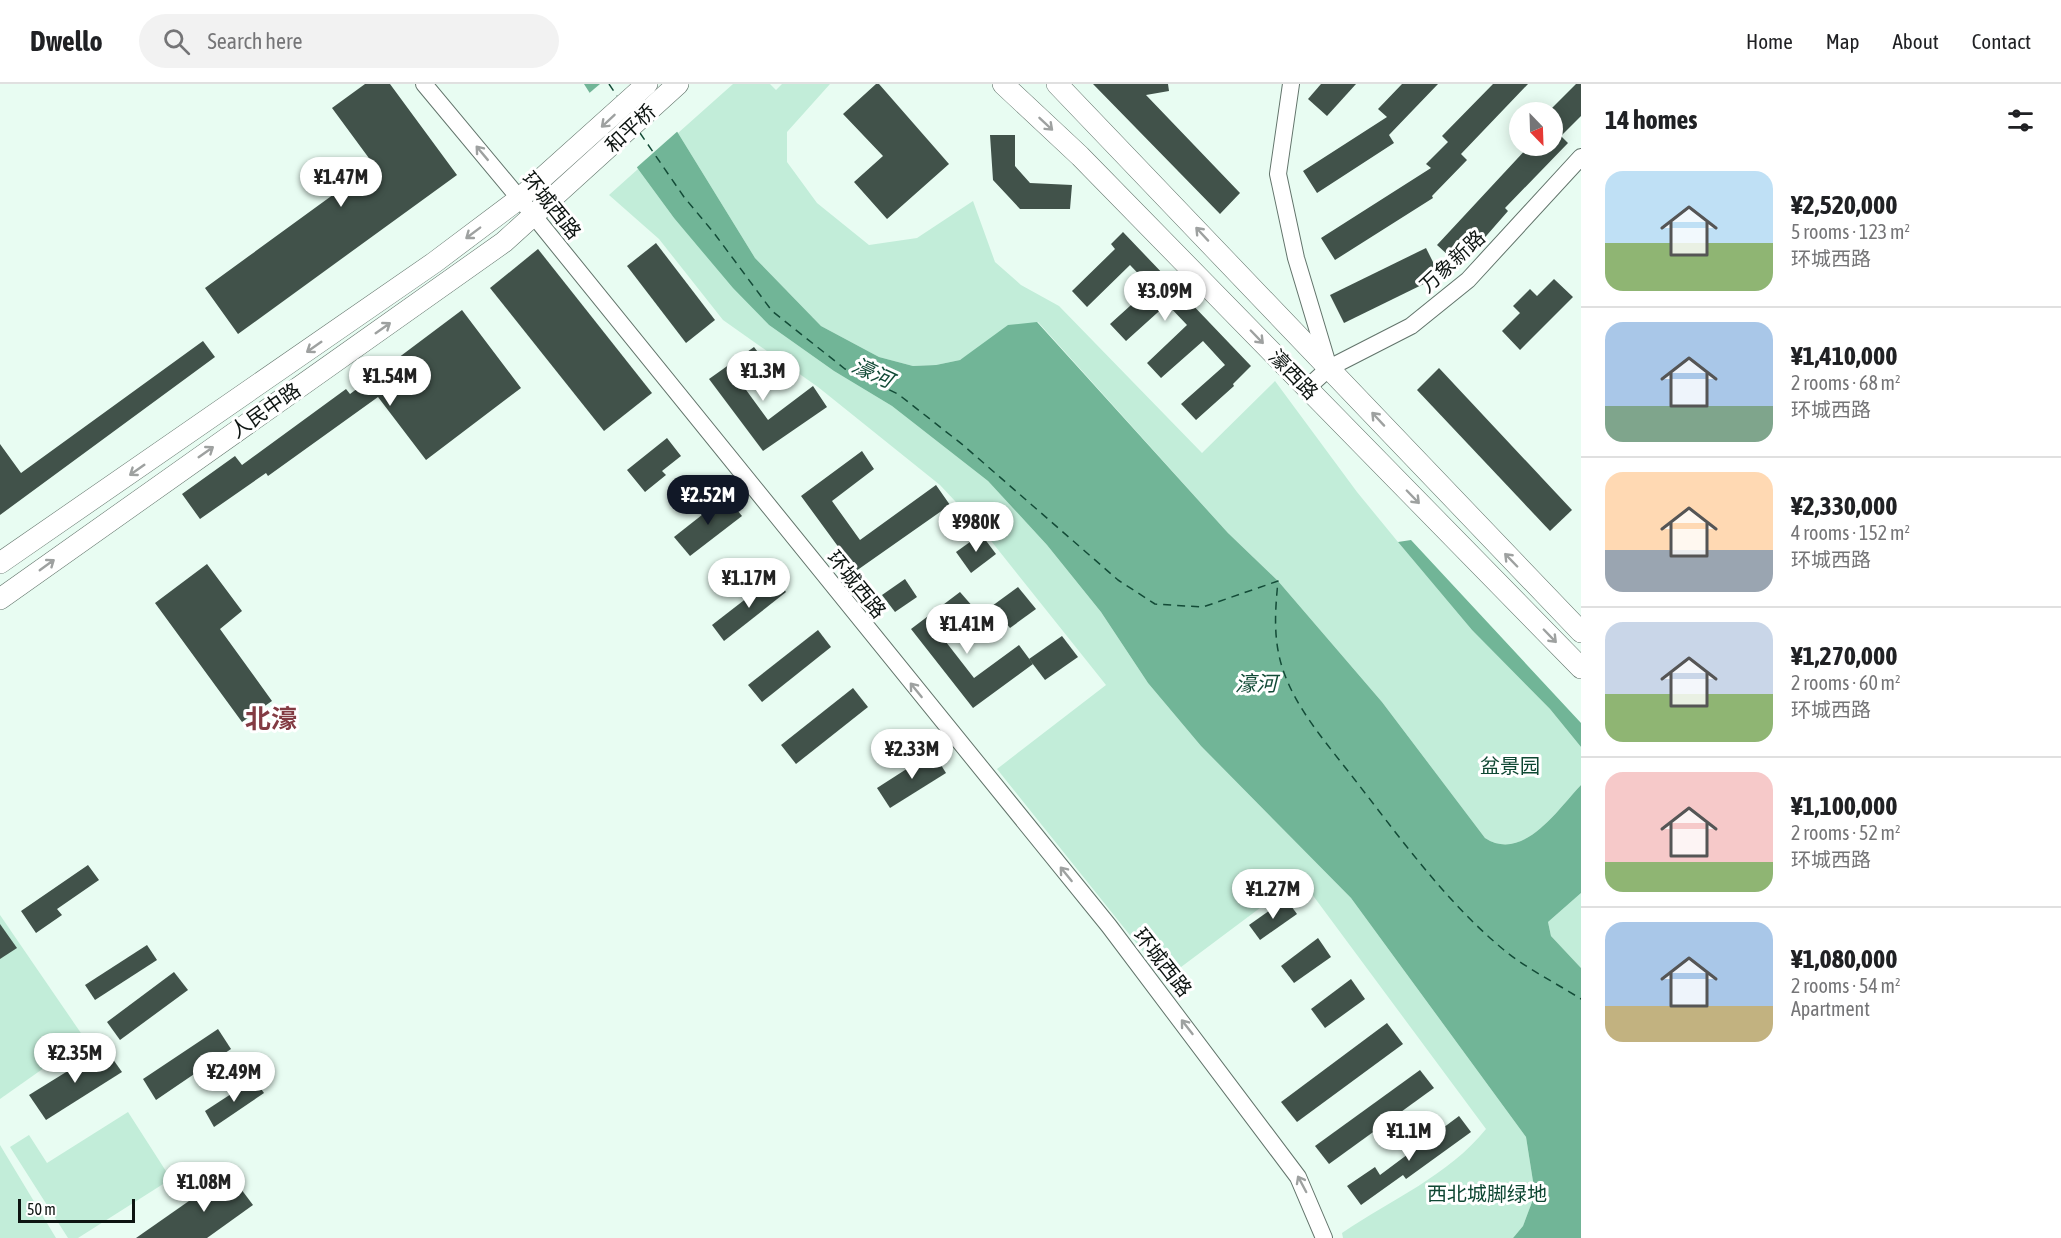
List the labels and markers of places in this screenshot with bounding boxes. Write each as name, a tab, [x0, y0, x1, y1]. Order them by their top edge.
pin: ¥1.47M	[292, 157, 390, 208]
pin: ¥3.09M	[1116, 271, 1214, 322]
pin: ¥1.3M	[721, 351, 805, 402]
pin: ¥1.54M	[341, 356, 439, 407]
pin: ¥2.52M	[659, 475, 757, 526]
pin: ¥980K	[934, 502, 1018, 553]
pin: ¥1.17M	[700, 558, 798, 609]
pin: ¥1.41M	[918, 604, 1016, 655]
pin: ¥2.33M	[863, 729, 961, 780]
pin: ¥1.27M	[1224, 869, 1322, 920]
pin: ¥2.35M	[26, 1033, 124, 1084]
pin: ¥2.49M	[185, 1052, 283, 1103]
pin: ¥1.1M	[1367, 1111, 1451, 1162]
pin: ¥1.08M	[155, 1162, 253, 1213]

